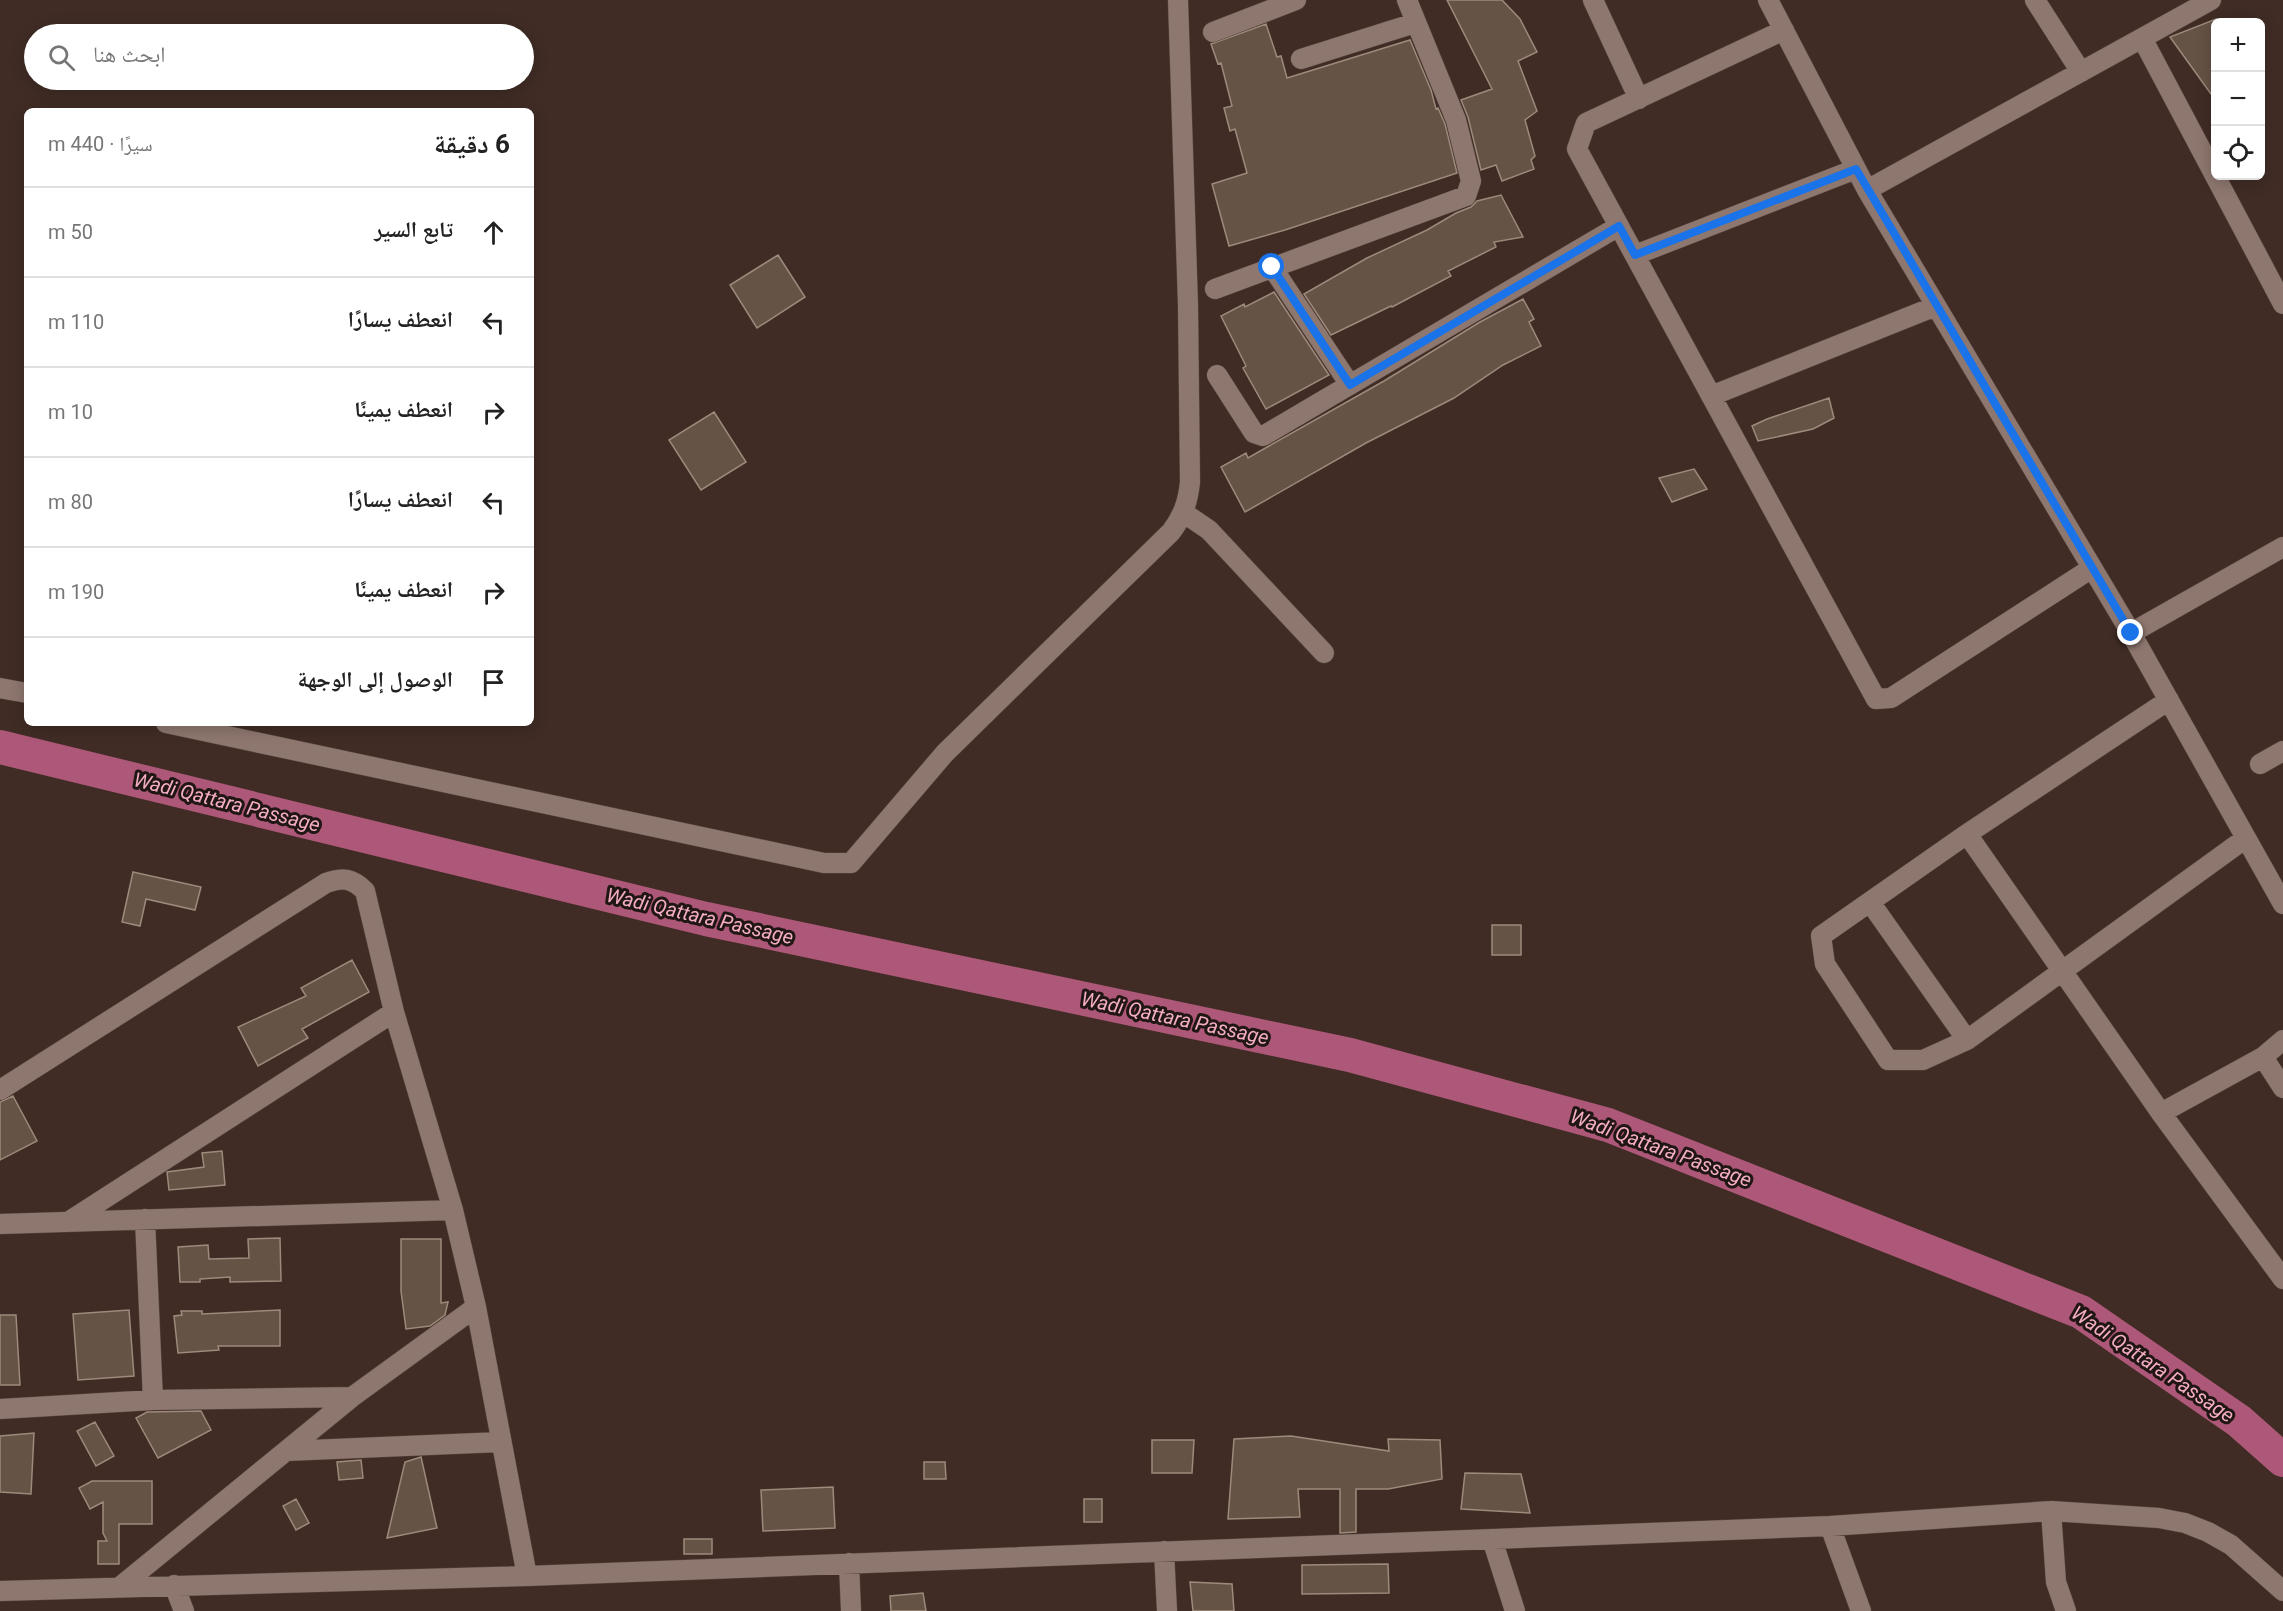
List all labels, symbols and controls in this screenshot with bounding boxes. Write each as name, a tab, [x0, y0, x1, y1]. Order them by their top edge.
map controls	[2211, 18, 2265, 180]
button: +	[2211, 18, 2265, 72]
search box	[24, 24, 534, 90]
icon: search	[45, 41, 78, 74]
text: ابحث هنا	[93, 42, 166, 67]
button: −	[2211, 72, 2265, 126]
button: locate	[2211, 126, 2265, 180]
text: 6 دقيقة	[434, 129, 510, 159]
text: سيرًا · 440 m	[48, 132, 153, 156]
icon: ahead	[477, 216, 510, 249]
text: تابع السير	[374, 217, 453, 242]
text: 50 m	[48, 220, 93, 244]
route start	[1258, 253, 1284, 279]
icon: left	[477, 306, 510, 339]
text: انعطف يسارًا	[348, 307, 453, 332]
text: 110 m	[48, 310, 104, 334]
icon: right	[477, 396, 510, 429]
text: انعطف يمينًا	[354, 397, 453, 422]
text: 10 m	[48, 400, 93, 424]
icon: left	[477, 486, 510, 519]
text: انعطف يسارًا	[348, 487, 453, 512]
text: 80 m	[48, 490, 93, 514]
icon: right	[477, 576, 510, 609]
text: انعطف يمينًا	[354, 577, 453, 602]
text: 190 m	[48, 580, 104, 604]
route end	[2117, 619, 2143, 645]
icon: arrive	[477, 666, 510, 699]
text: الوصول إلى الوجهة	[297, 667, 453, 692]
water label: Wadi Qattara Passage	[131, 767, 323, 837]
water label: Wadi Qattara Passage	[604, 883, 796, 949]
water label: Wadi Qattara Passage	[1079, 986, 1271, 1050]
water label: Wadi Qattara Passage	[1567, 1104, 1755, 1192]
water label: Wadi Qattara Passage	[2067, 1301, 2239, 1427]

